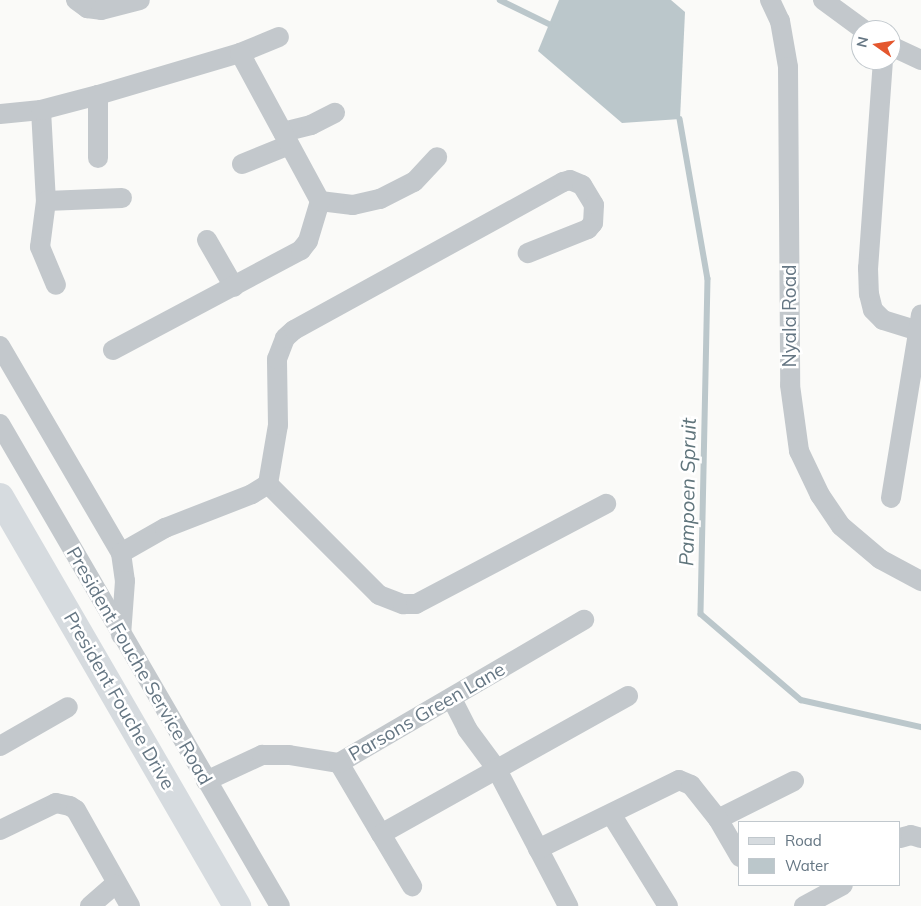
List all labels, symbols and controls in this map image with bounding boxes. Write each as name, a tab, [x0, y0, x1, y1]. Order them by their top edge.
north arrow	[851, 20, 901, 70]
text: N	[852, 35, 872, 49]
street label: Nyala Road	[779, 265, 801, 367]
water label: Pampoen Spruit	[674, 418, 700, 566]
street label: President Fouche Service Road	[61, 543, 217, 789]
street label: President Fouche Drive	[59, 608, 179, 794]
street label: Parsons Green Lane	[345, 658, 509, 766]
legend	[738, 821, 901, 886]
text: Road	[785, 831, 822, 850]
text: Water	[785, 856, 829, 875]

